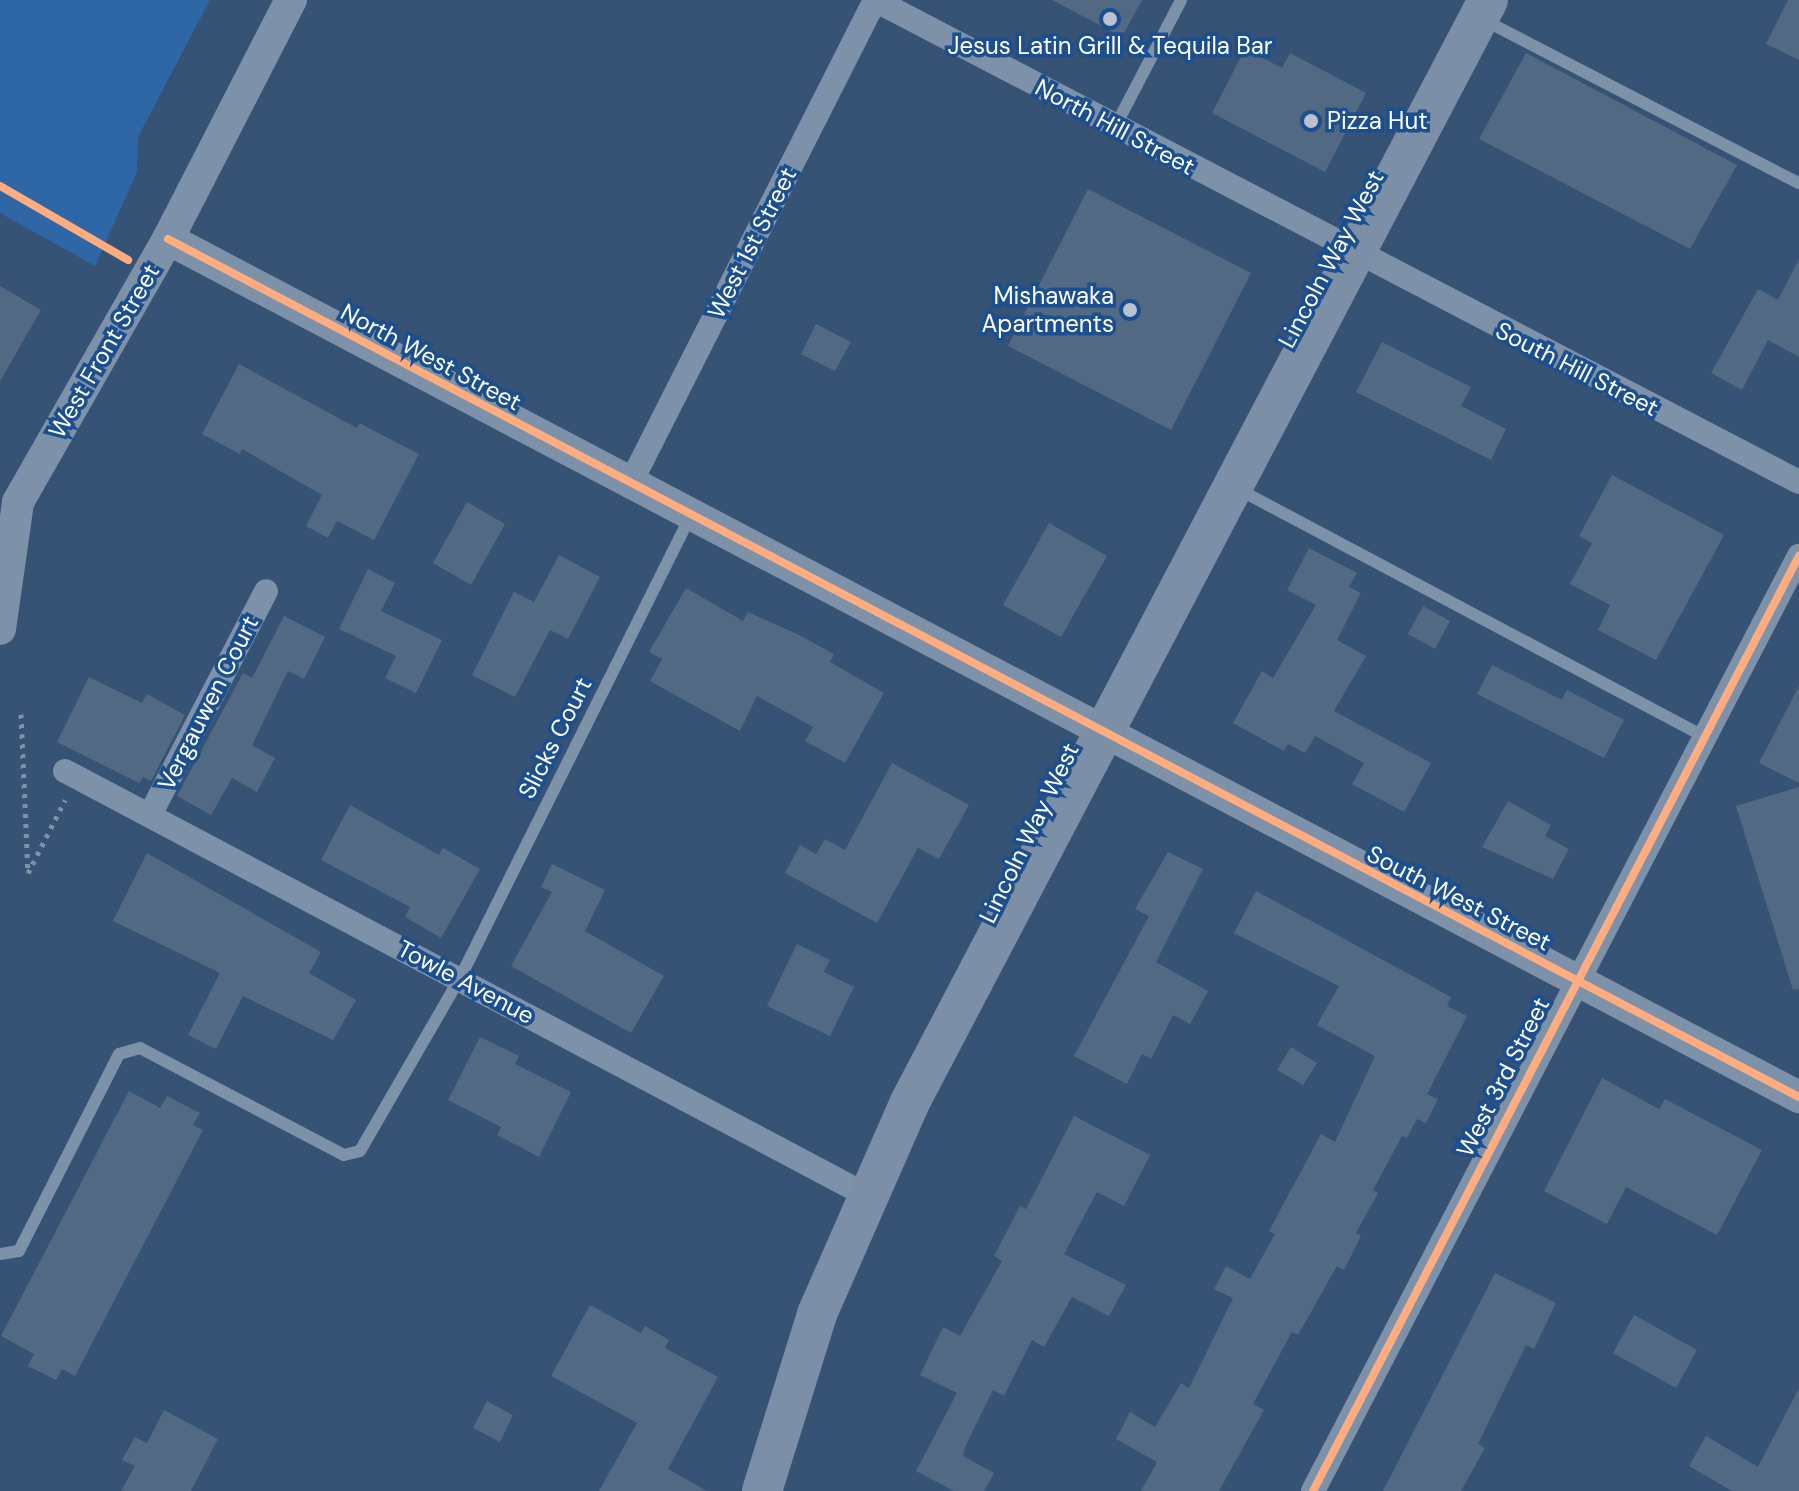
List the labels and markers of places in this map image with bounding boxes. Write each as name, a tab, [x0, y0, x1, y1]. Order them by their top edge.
marker: Jesus Latin Grill & Tequila Bar	[1101, 10, 1119, 28]
place label: Jesus Latin Grill & Tequila Bar	[947, 32, 1273, 60]
place label: Pizza Hut	[1327, 107, 1428, 135]
marker: Pizza Hut	[1302, 112, 1320, 130]
place label: Mishawaka Apartments	[981, 282, 1114, 338]
marker: Mishawaka Apartments	[1121, 301, 1139, 319]

